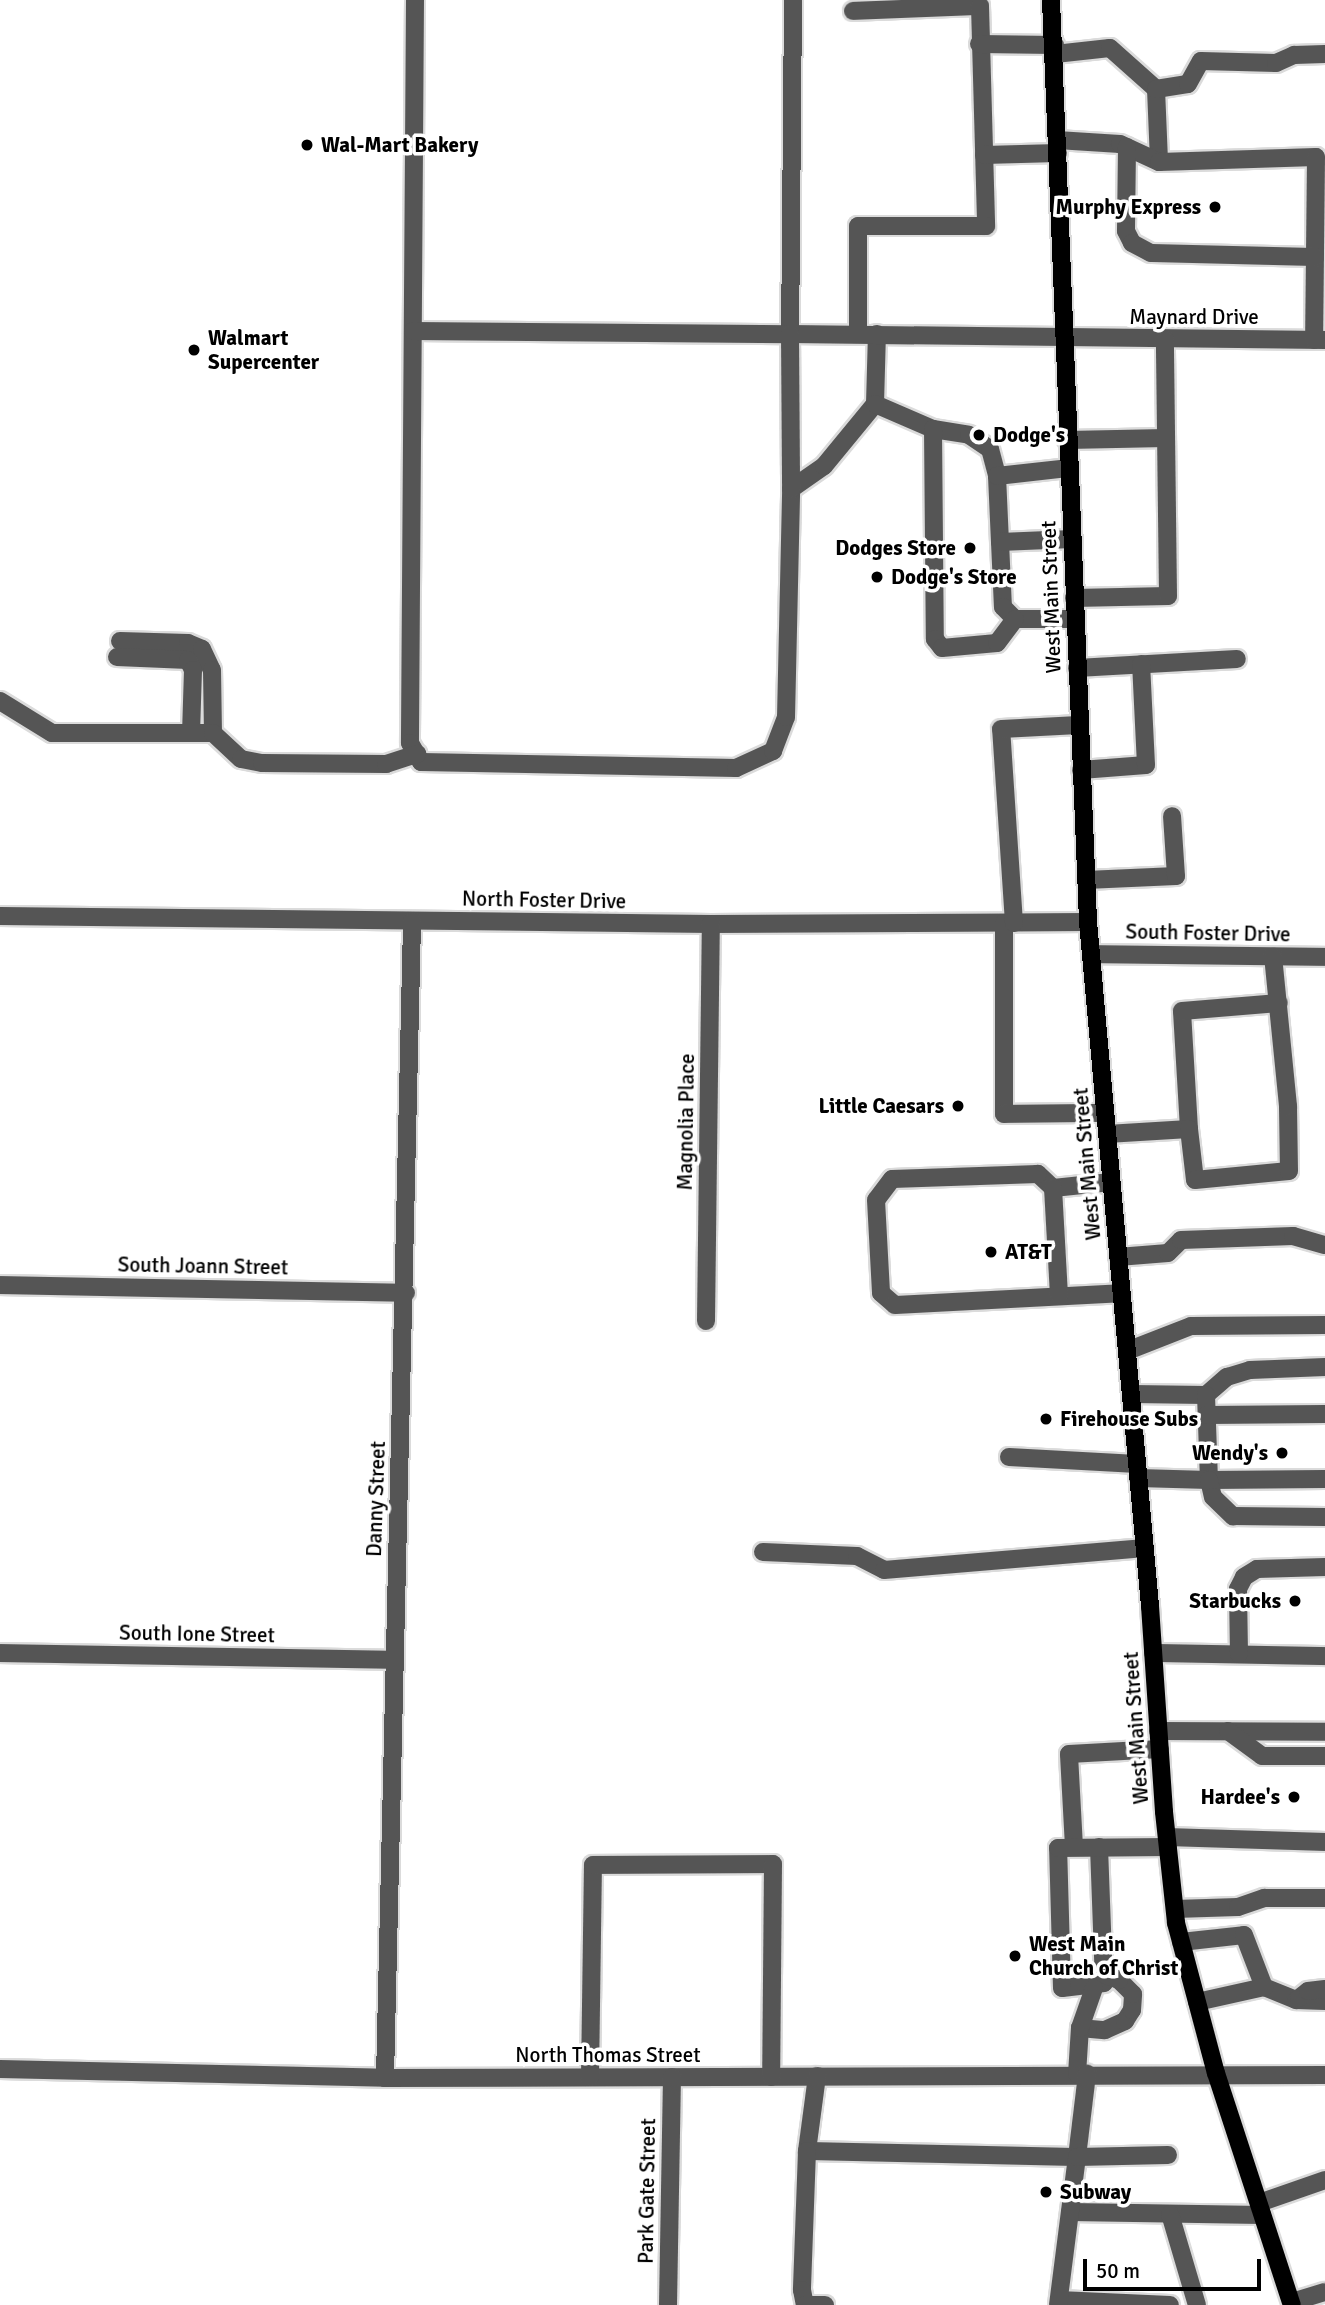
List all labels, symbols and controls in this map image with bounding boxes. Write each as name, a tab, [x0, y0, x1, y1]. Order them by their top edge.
place label: Wal-Mart Bakery	[321, 132, 478, 158]
marker: Wal-Mart Bakery	[299, 137, 315, 153]
place label: Murphy Express	[1056, 194, 1201, 220]
marker: Murphy Express	[1207, 199, 1223, 215]
street label: Maynard Drive	[1129, 304, 1259, 330]
place label: Walmart Supercenter	[208, 325, 319, 375]
marker: Walmart Supercenter	[186, 342, 202, 358]
place label: Dodge's	[993, 422, 1065, 448]
marker: Dodge's	[971, 427, 987, 443]
street label: West Main Street	[1036, 520, 1066, 674]
place label: Dodges Store	[835, 535, 956, 561]
marker: Dodges Store	[962, 540, 978, 556]
place label: Dodge's Store	[891, 564, 1017, 590]
marker: Dodge's Store	[869, 569, 885, 585]
street label: North Foster Drive	[462, 886, 626, 914]
street label: South Foster Drive	[1125, 919, 1291, 947]
street label: Magnolia Place	[672, 1053, 700, 1191]
street label: West Main Street	[1068, 1087, 1106, 1241]
place label: Little Caesars	[818, 1093, 944, 1119]
marker: Little Caesars	[950, 1098, 966, 1114]
place label: AT&T	[1005, 1239, 1052, 1265]
marker: AT&T	[983, 1244, 999, 1260]
street label: South Joann Street	[117, 1252, 289, 1280]
place label: Firehouse Subs	[1060, 1406, 1198, 1432]
marker: Firehouse Subs	[1038, 1411, 1054, 1427]
place label: Wendy's	[1192, 1440, 1268, 1466]
street label: Danny Street	[361, 1441, 391, 1557]
marker: Wendy's	[1274, 1445, 1290, 1461]
place label: Starbucks	[1189, 1588, 1281, 1614]
marker: Starbucks	[1287, 1593, 1303, 1609]
street label: South Ione Street	[119, 1620, 275, 1648]
street label: West Main Street	[1118, 1651, 1154, 1805]
place label: Hardee's	[1200, 1784, 1280, 1810]
marker: Hardee's	[1286, 1789, 1302, 1805]
place label: West Main Church of Christ	[1029, 1931, 1178, 1981]
marker: West Main Church of Christ	[1007, 1948, 1023, 1964]
street label: North Thomas Street	[515, 2042, 701, 2068]
street label: Park Gate Street	[633, 2118, 661, 2264]
place label: Subway	[1060, 2179, 1131, 2205]
marker: Subway	[1038, 2184, 1054, 2200]
scale bar	[1087, 2246, 1266, 2290]
text: 50 m	[1096, 2258, 1140, 2284]

